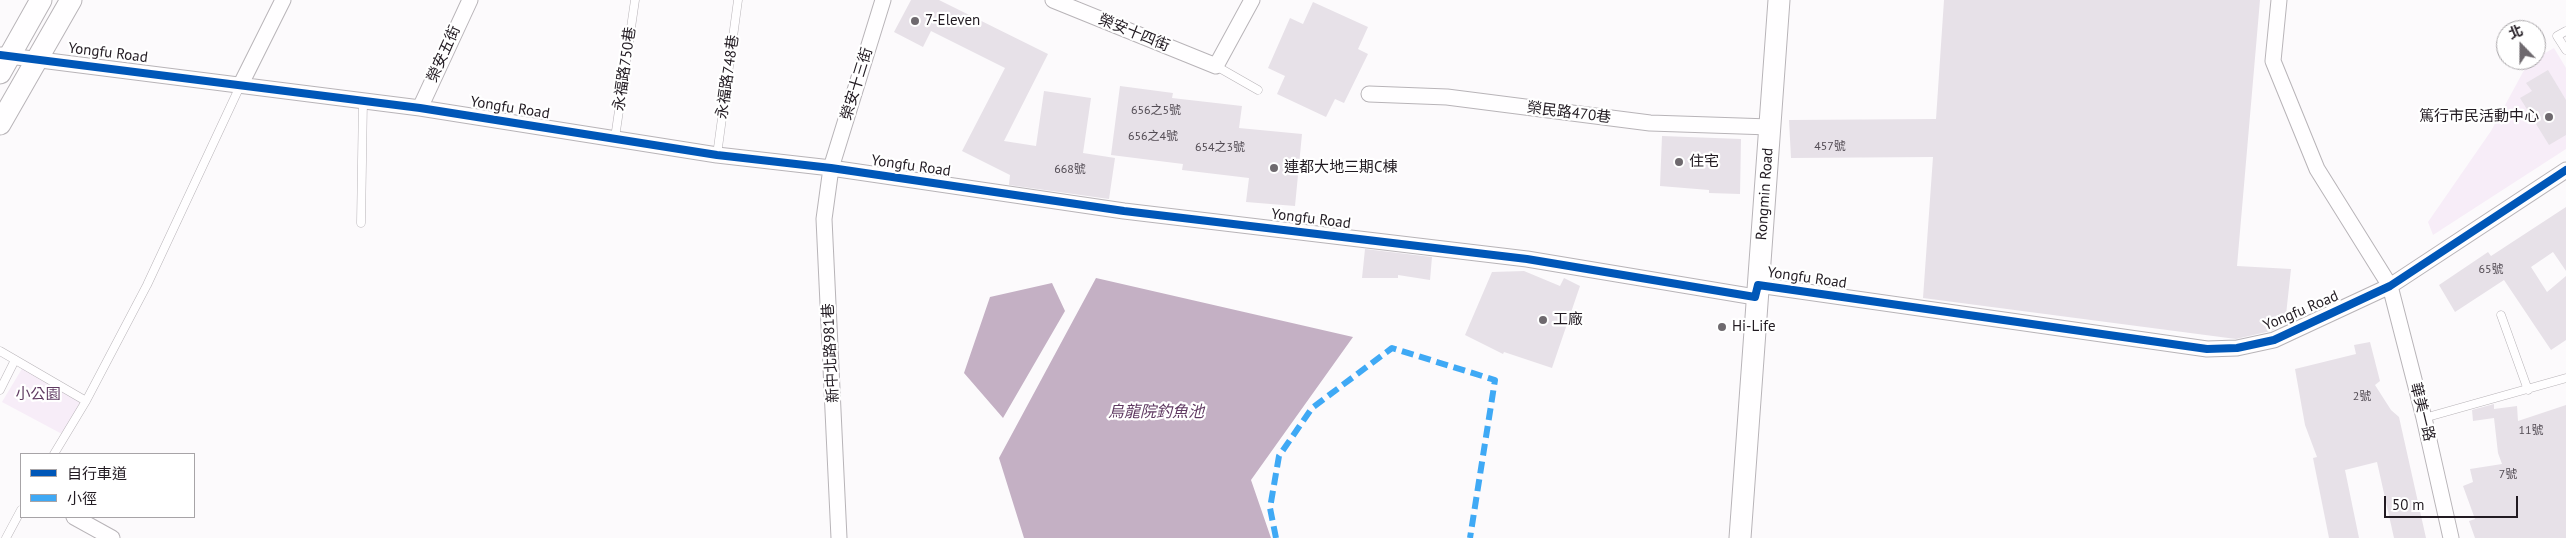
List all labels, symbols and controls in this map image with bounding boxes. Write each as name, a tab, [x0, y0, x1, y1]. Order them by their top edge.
street label: 榮安十四街	[1096, 11, 1172, 55]
place label: 7-Eleven	[925, 12, 980, 30]
marker: 7-Eleven	[909, 15, 921, 27]
north arrow	[2496, 20, 2546, 70]
text: 北	[2506, 21, 2526, 43]
street label: 榮安五街	[424, 23, 464, 85]
street label: 永福路750巷	[610, 26, 640, 112]
street label: 永福路748巷	[713, 34, 743, 120]
street label: Yongfu Road	[67, 39, 149, 67]
street label: 榮安十三街	[837, 46, 877, 122]
street label: Yongfu Road	[469, 93, 551, 123]
street label: 榮民路470巷	[1526, 99, 1612, 127]
house number: 656之5號	[1131, 104, 1181, 118]
place label: 篤行市民活動中心	[2419, 108, 2539, 126]
marker: 篤行市民活動中心	[2543, 111, 2555, 123]
house number: 656之4號	[1128, 130, 1178, 144]
house number: 457號	[1814, 140, 1846, 154]
house number: 654之3號	[1195, 141, 1245, 155]
street label: Rongmin Road	[1753, 147, 1777, 241]
street label: Yongfu Road	[870, 152, 952, 180]
place label: 住宅	[1689, 153, 1719, 171]
marker: 住宅	[1673, 156, 1685, 168]
place label: 連都大地三期C棟	[1284, 159, 1398, 177]
marker: 連都大地三期C棟	[1268, 162, 1280, 174]
house number: 668號	[1054, 163, 1086, 177]
street label: Yongfu Road	[1270, 205, 1352, 233]
house number: 65號	[2478, 263, 2504, 277]
street label: Yongfu Road	[1766, 264, 1848, 292]
street label: Yongfu Road	[2261, 287, 2341, 335]
street label: 新中北路981巷	[819, 303, 843, 403]
place label: 工廠	[1553, 311, 1583, 329]
marker: 工廠	[1537, 314, 1549, 326]
place label: Hi-Life	[1732, 318, 1776, 336]
marker: Hi-Life	[1716, 321, 1728, 333]
street label: 華美一路	[2406, 381, 2438, 443]
park label: 小公園	[16, 386, 60, 404]
house number: 2號	[2353, 390, 2371, 404]
water label: 烏龍院釣魚池	[1108, 402, 1204, 422]
house number: 11號	[2518, 424, 2544, 438]
legend	[20, 453, 195, 518]
text: 自行車道	[67, 464, 127, 483]
house number: 7號	[2499, 468, 2517, 482]
scale bar	[2386, 486, 2520, 518]
text: 小徑	[67, 489, 97, 508]
text: 50 m	[2392, 495, 2425, 514]

